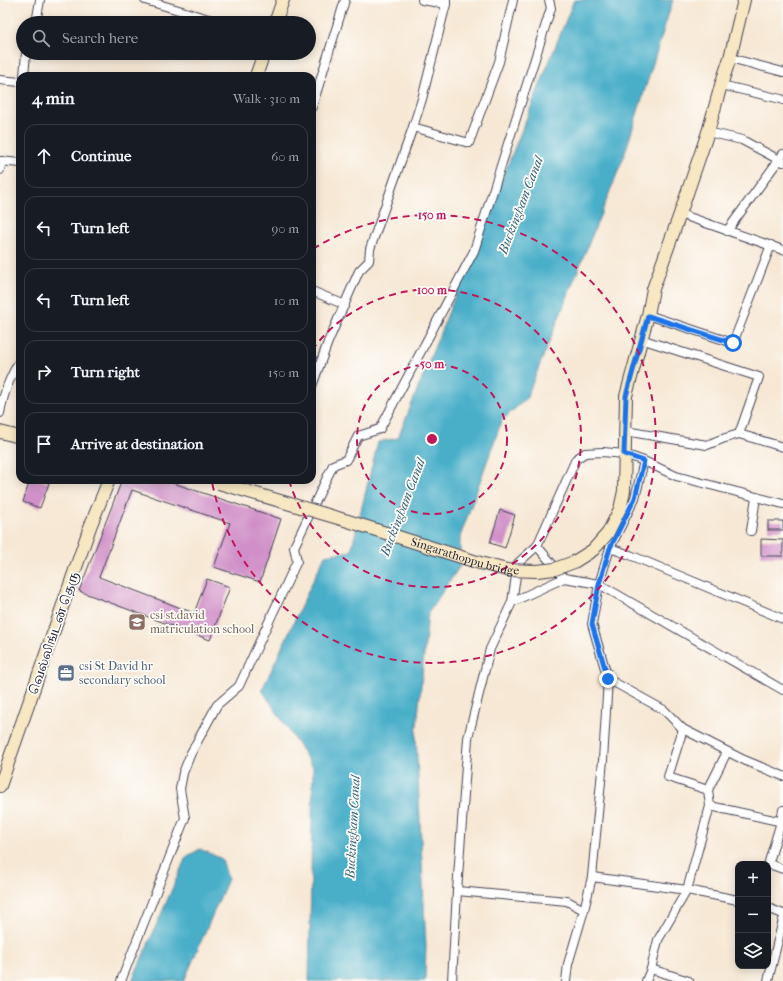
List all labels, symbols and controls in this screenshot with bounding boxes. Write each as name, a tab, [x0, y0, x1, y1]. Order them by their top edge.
search box	[16, 16, 316, 60]
icon: search	[30, 27, 52, 49]
text: Search here	[62, 29, 138, 47]
text: 4 min	[32, 88, 75, 108]
text: Walk · 310 m	[233, 91, 300, 106]
icon: ahead	[33, 145, 55, 167]
text: Continue	[71, 147, 131, 165]
text: 60 m	[271, 149, 299, 164]
water label: Buckingham Canal	[495, 153, 547, 257]
text: 150 m	[418, 208, 447, 222]
icon: left	[33, 217, 55, 239]
text: Turn left	[71, 219, 129, 237]
text: 90 m	[271, 221, 299, 236]
text: 100 m	[417, 283, 448, 297]
icon: left	[33, 289, 55, 311]
text: Turn left	[71, 291, 129, 309]
text: 10 m	[274, 293, 299, 308]
route start	[724, 334, 742, 352]
text: 50 m	[420, 357, 445, 371]
icon: right	[33, 361, 55, 383]
text: Turn right	[71, 363, 140, 381]
text: 150 m	[268, 365, 299, 380]
centre of rings	[425, 432, 439, 446]
icon: arrive	[33, 433, 55, 455]
text: Arrive at destination	[71, 435, 203, 453]
water label: Buckingham Canal	[377, 455, 429, 559]
street label: Singarathoppu bridge	[409, 534, 520, 577]
street label: வெல்லிங்டன் தெரு	[26, 570, 83, 696]
place label: csi st.david matriculation school	[150, 608, 255, 636]
school or university icon: csi st.david matriculation school	[127, 612, 147, 632]
place label: csi St David hr secondary school	[79, 659, 166, 687]
office icon: csi St David hr secondary school	[56, 663, 76, 683]
route end	[599, 670, 617, 688]
water label: Buckingham Canal	[342, 773, 363, 880]
map controls	[735, 861, 771, 969]
button: +	[735, 861, 771, 897]
button: −	[735, 897, 771, 933]
button: layers	[735, 933, 771, 969]

